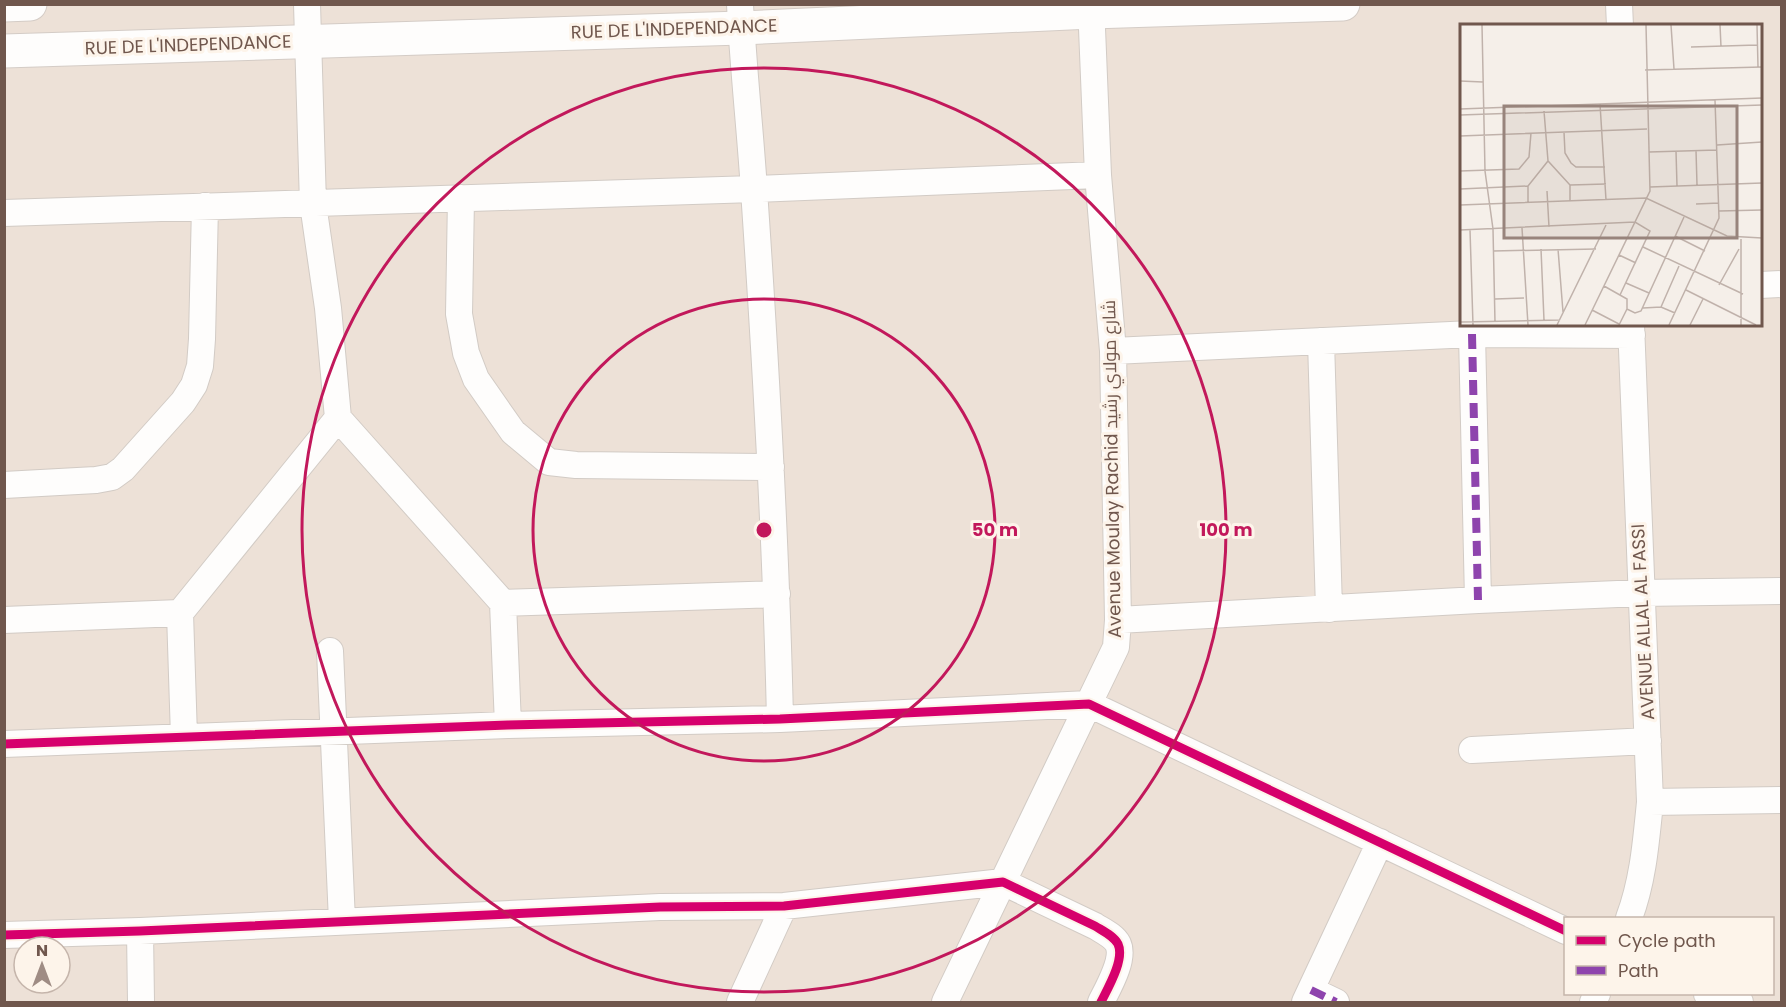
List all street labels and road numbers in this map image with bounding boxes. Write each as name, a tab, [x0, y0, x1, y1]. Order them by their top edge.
street label: RUE DE L'INDEPENDANCE	[570, 12, 778, 45]
street label: RUE DE L'INDEPENDANCE	[84, 28, 292, 61]
street label: Avenue Moulay Rachid شارع مولاي رشيد	[1096, 300, 1129, 638]
street label: AVENUE ALLAL AL FASSI	[1625, 523, 1660, 721]

